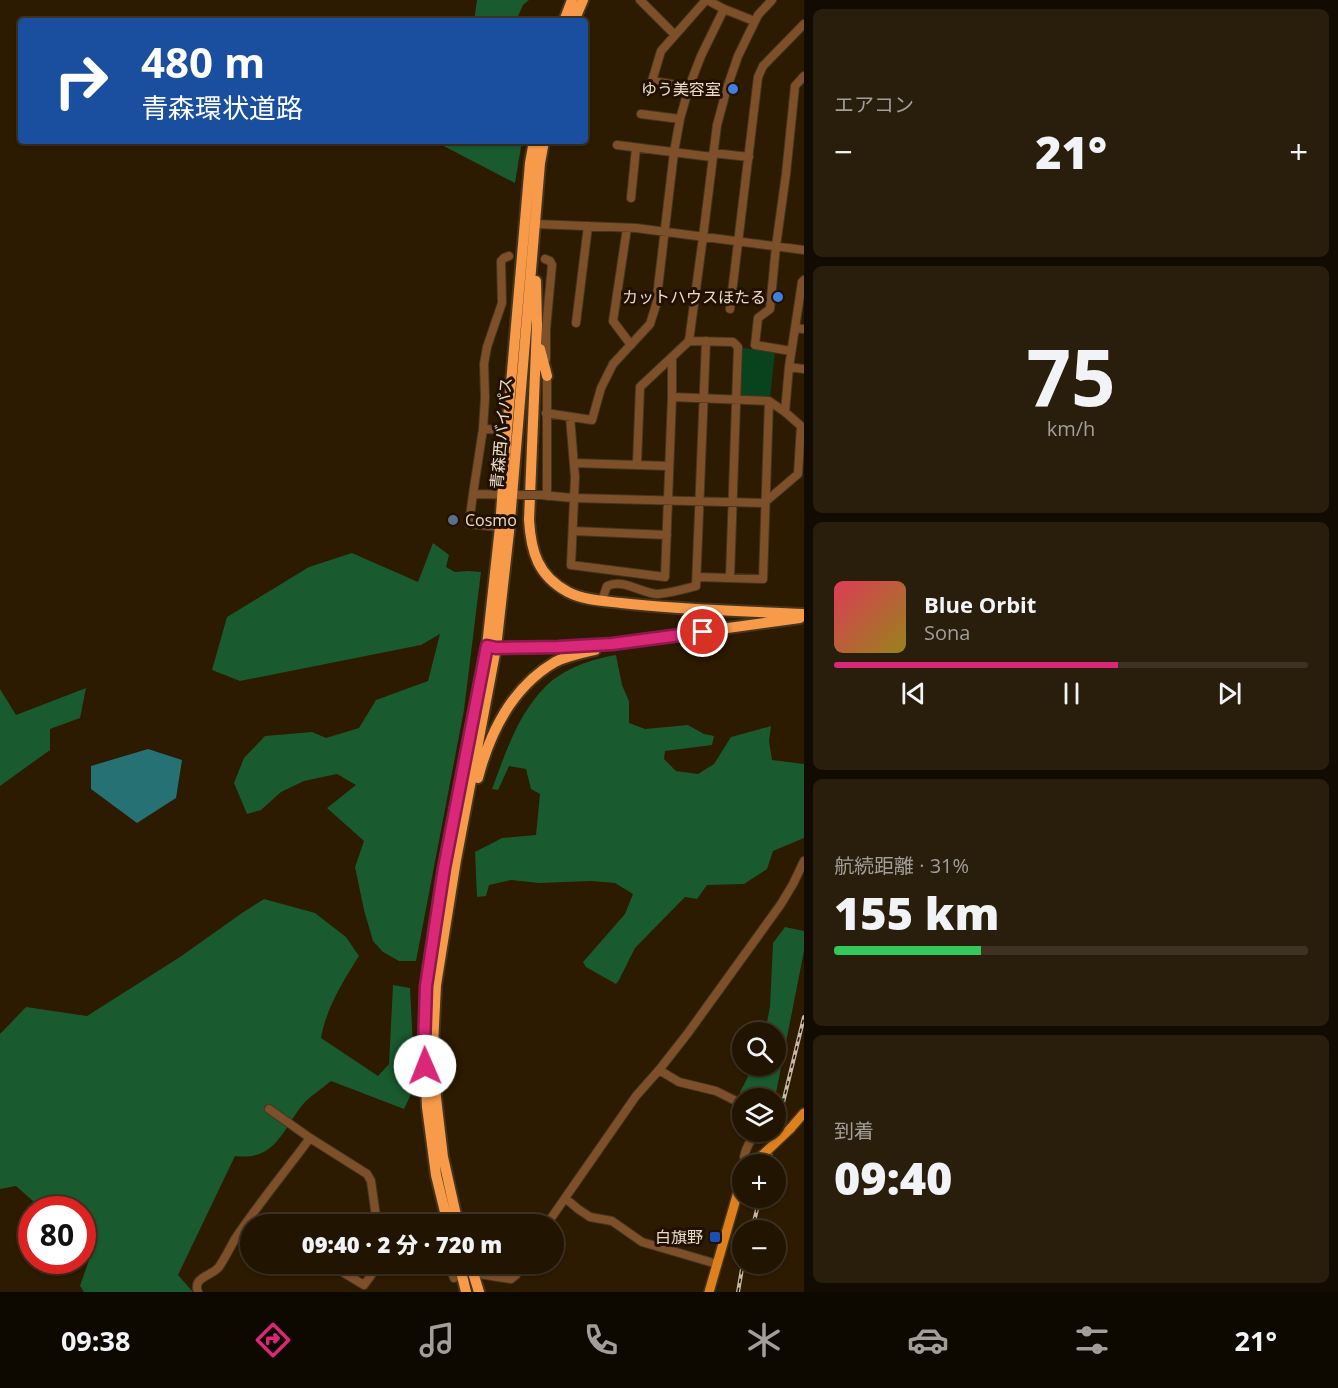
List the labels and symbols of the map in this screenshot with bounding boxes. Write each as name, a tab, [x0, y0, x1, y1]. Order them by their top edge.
place label: ゆう美容室	[641, 78, 721, 100]
marker: ゆう美容室	[726, 82, 740, 96]
place label: カットハウスほたる	[622, 286, 766, 308]
marker: カットハウスほたる	[771, 290, 785, 304]
street label: 青森西バイパス	[485, 376, 517, 490]
place label: Cosmo	[465, 509, 517, 531]
marker: Cosmo	[446, 513, 460, 527]
pin	[677, 606, 728, 657]
position arrow	[393, 1034, 457, 1098]
speed limit sign: 80	[18, 1196, 96, 1274]
place label: 白旗野	[655, 1226, 703, 1248]
marker: 白旗野	[708, 1230, 722, 1244]

